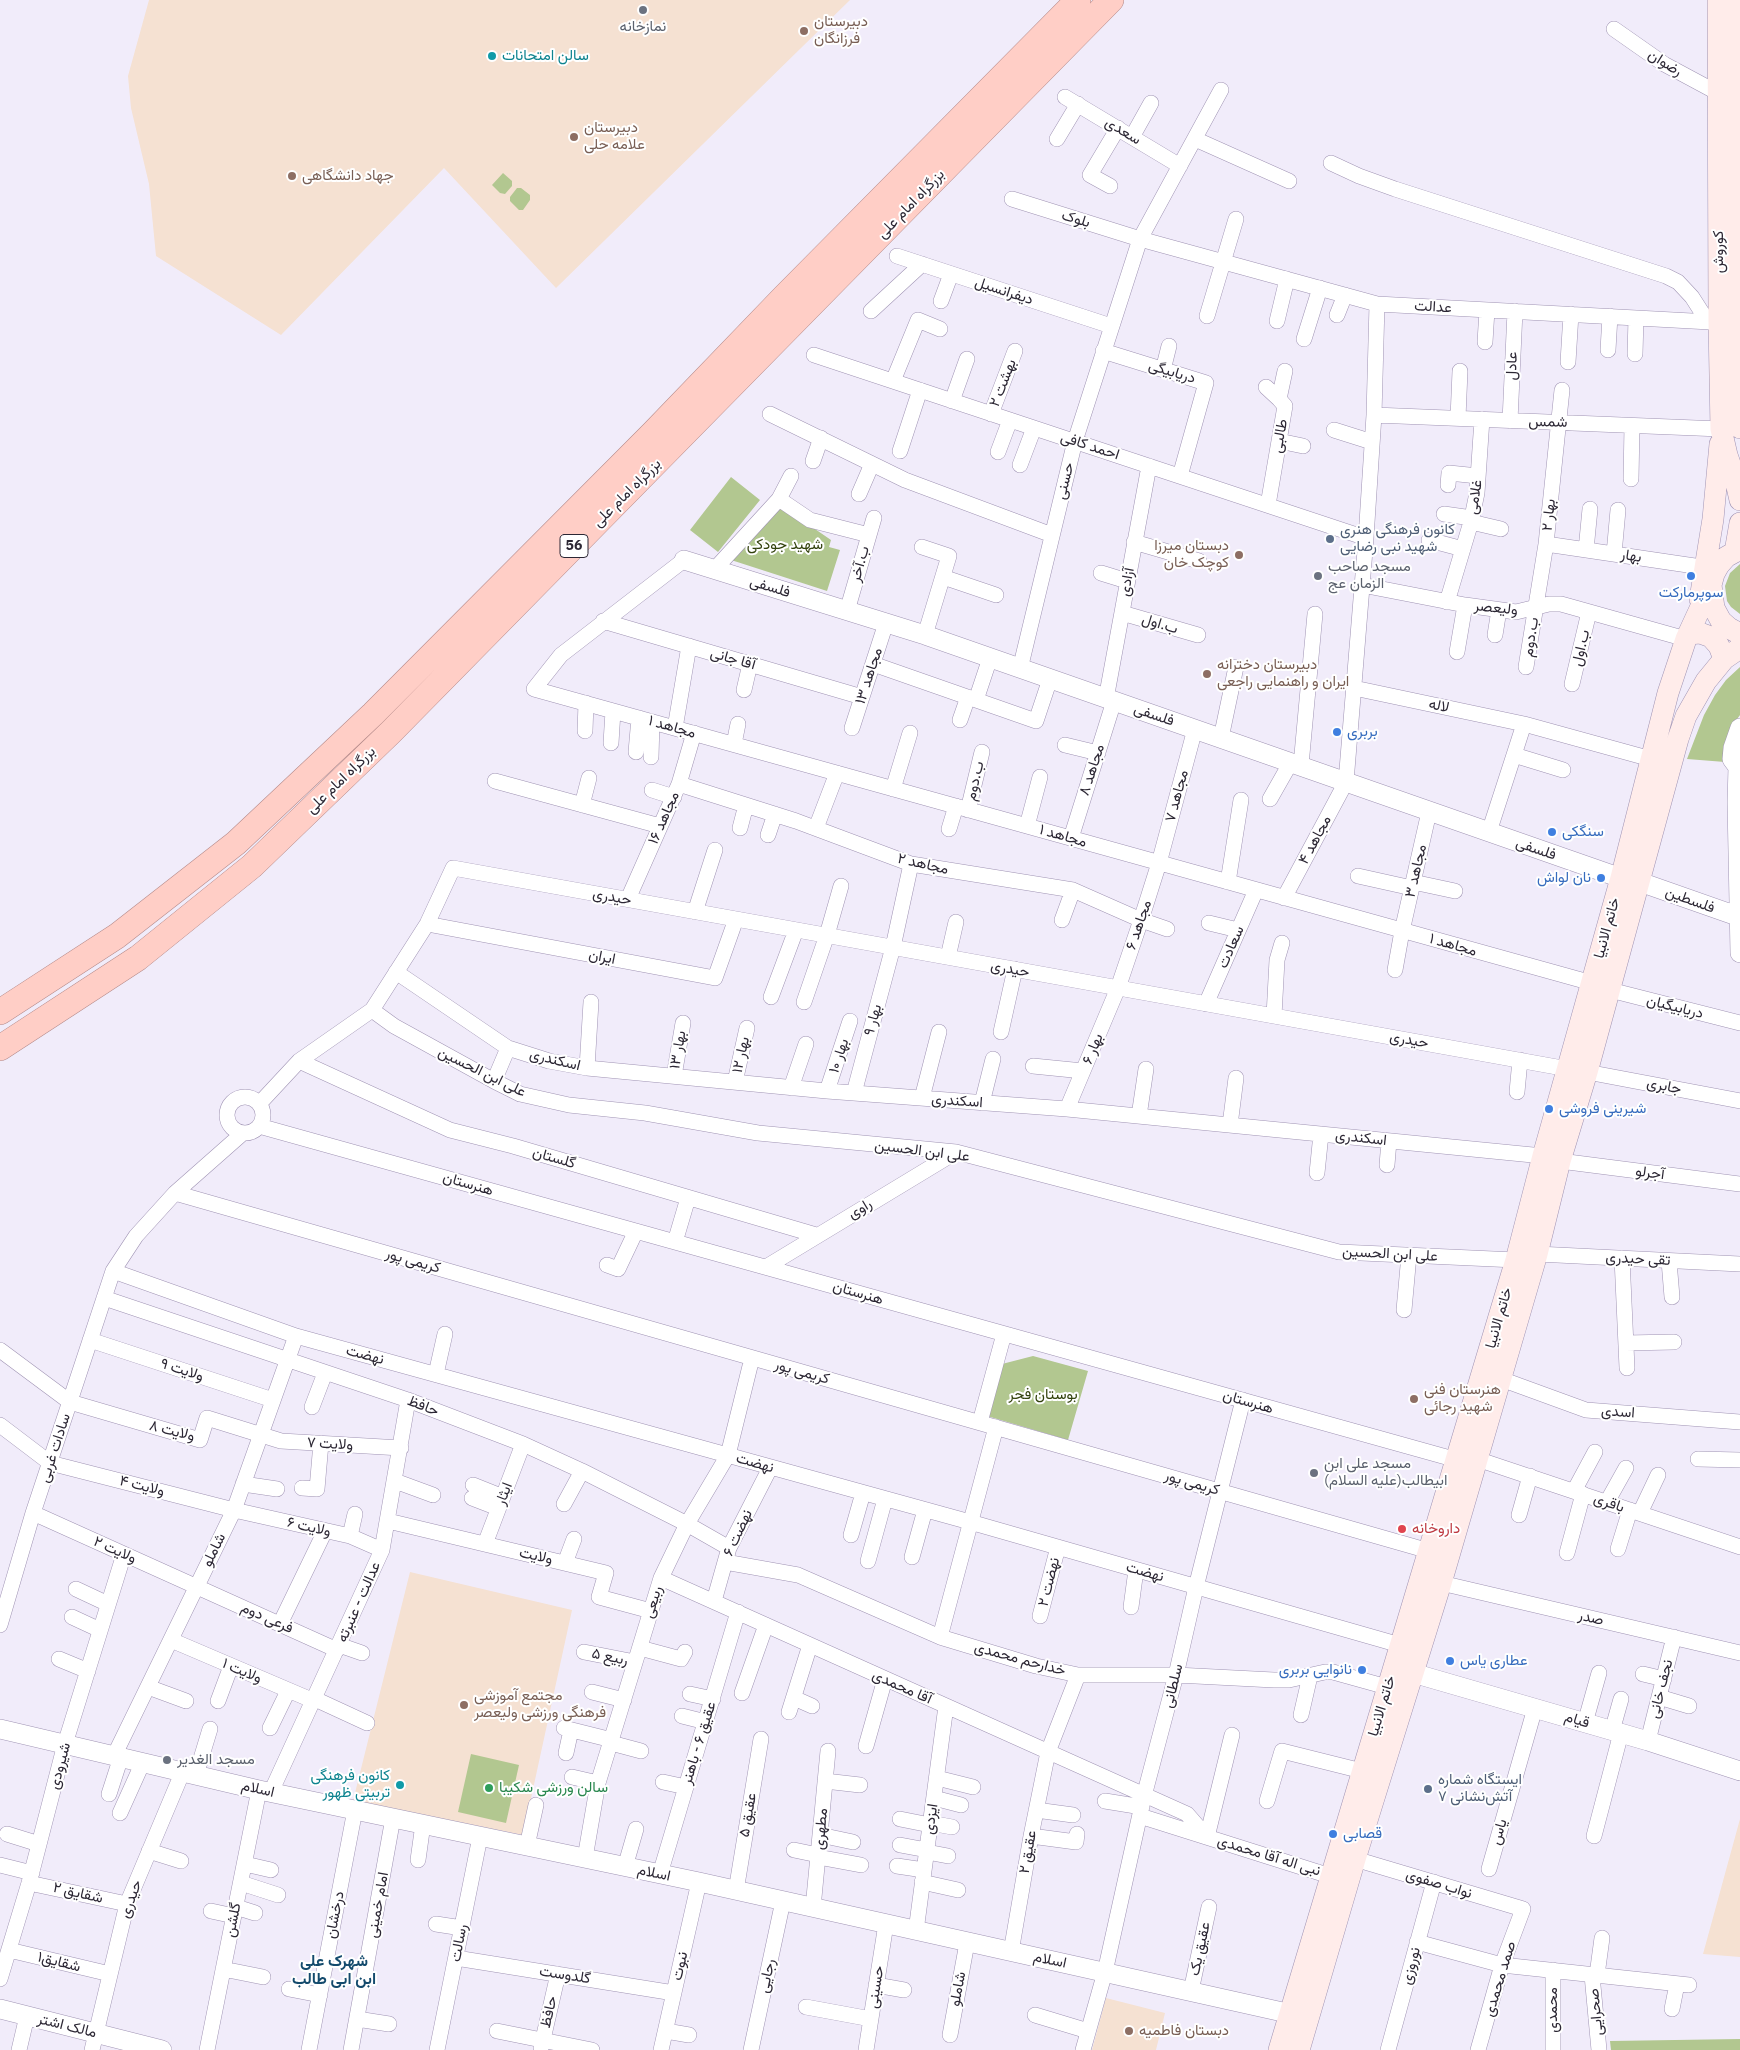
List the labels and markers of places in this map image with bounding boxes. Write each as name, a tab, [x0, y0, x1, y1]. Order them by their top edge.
marker: نمازخانه	[637, 4, 649, 16]
place label: دبیرستان فرزانگان	[814, 13, 868, 48]
place label: نمازخانه	[620, 18, 666, 36]
marker: دبیرستان فرزانگان	[798, 25, 810, 37]
place label: سالن امتحانات	[502, 47, 589, 65]
marker: سالن امتحانات	[486, 50, 498, 62]
place label: دبیرستان علامه حلی	[584, 119, 645, 154]
marker: دبیرستان علامه حلی	[568, 131, 580, 143]
place label: جهاد دانشگاهی	[302, 167, 394, 185]
marker: جهاد دانشگاهی	[286, 170, 298, 182]
place label: کانون فرهنگی هنری شهید نبی رضایی	[1340, 521, 1455, 556]
marker: کانون فرهنگی هنری شهید نبی رضایی	[1324, 533, 1336, 545]
place label: دبستان میرزا کوچک خان	[1154, 537, 1229, 572]
marker: دبستان میرزا کوچک خان	[1233, 549, 1245, 561]
place label: مسجد صاحب الزمان عج	[1328, 558, 1411, 593]
marker: مسجد صاحب الزمان عج	[1312, 570, 1324, 582]
marker: سوپرمارکت	[1685, 570, 1697, 582]
place label: سوپرمارکت	[1659, 584, 1723, 602]
place label: دبیرستان دخترانه ایران و راهنمایی راجعی	[1217, 656, 1349, 691]
marker: دبیرستان دخترانه ایران و راهنمایی راجعی	[1201, 668, 1213, 680]
place label: بربری	[1347, 723, 1378, 741]
marker: بربری	[1331, 726, 1343, 738]
place label: سنگکی	[1562, 823, 1604, 841]
marker: سنگکی	[1546, 826, 1558, 838]
place label: نان لواش	[1537, 869, 1591, 887]
marker: نان لواش	[1595, 872, 1607, 884]
place label: شیرینی فروشی	[1559, 1100, 1646, 1118]
marker: شیرینی فروشی	[1543, 1103, 1555, 1115]
place label: هنرستان فنی شهید رجائی	[1424, 1381, 1501, 1416]
marker: هنرستان فنی شهید رجائی	[1408, 1393, 1420, 1405]
place label: مسجد علی ابن ابیطالب(علیه السلام)	[1324, 1455, 1447, 1490]
marker: مسجد علی ابن ابیطالب(علیه السلام)	[1308, 1467, 1320, 1479]
place label: داروخانه	[1412, 1520, 1460, 1538]
marker: داروخانه	[1396, 1523, 1408, 1535]
place label: عطاری یاس	[1460, 1652, 1527, 1670]
marker: عطاری یاس	[1444, 1655, 1456, 1667]
place label: نانوایی بربری	[1279, 1661, 1352, 1679]
marker: نانوایی بربری	[1356, 1664, 1368, 1676]
place label: مجتمع آموزشی فرهنگی ورزشی ولیعصر	[474, 1687, 606, 1722]
marker: مجتمع آموزشی فرهنگی ورزشی ولیعصر	[458, 1699, 470, 1711]
place label: مسجد الغدیر	[177, 1751, 255, 1769]
marker: مسجد الغدیر	[161, 1754, 173, 1766]
place label: کانون فرهنگی تربیتی ظهور	[310, 1767, 390, 1802]
place label: ایستگاه شماره ۷ آتش‌نشانی	[1438, 1771, 1522, 1806]
marker: کانون فرهنگی تربیتی ظهور	[394, 1779, 406, 1791]
place label: سالن ورزشی شکیبا	[499, 1779, 608, 1797]
marker: سالن ورزشی شکیبا	[483, 1782, 495, 1794]
marker: ایستگاه شماره ۷ آتش‌نشانی	[1422, 1783, 1434, 1795]
place label: قصابی	[1343, 1825, 1382, 1843]
marker: قصابی	[1327, 1828, 1339, 1840]
place label: دبستان فاطمیه	[1139, 2022, 1229, 2040]
marker: دبستان فاطمیه	[1123, 2025, 1135, 2037]

